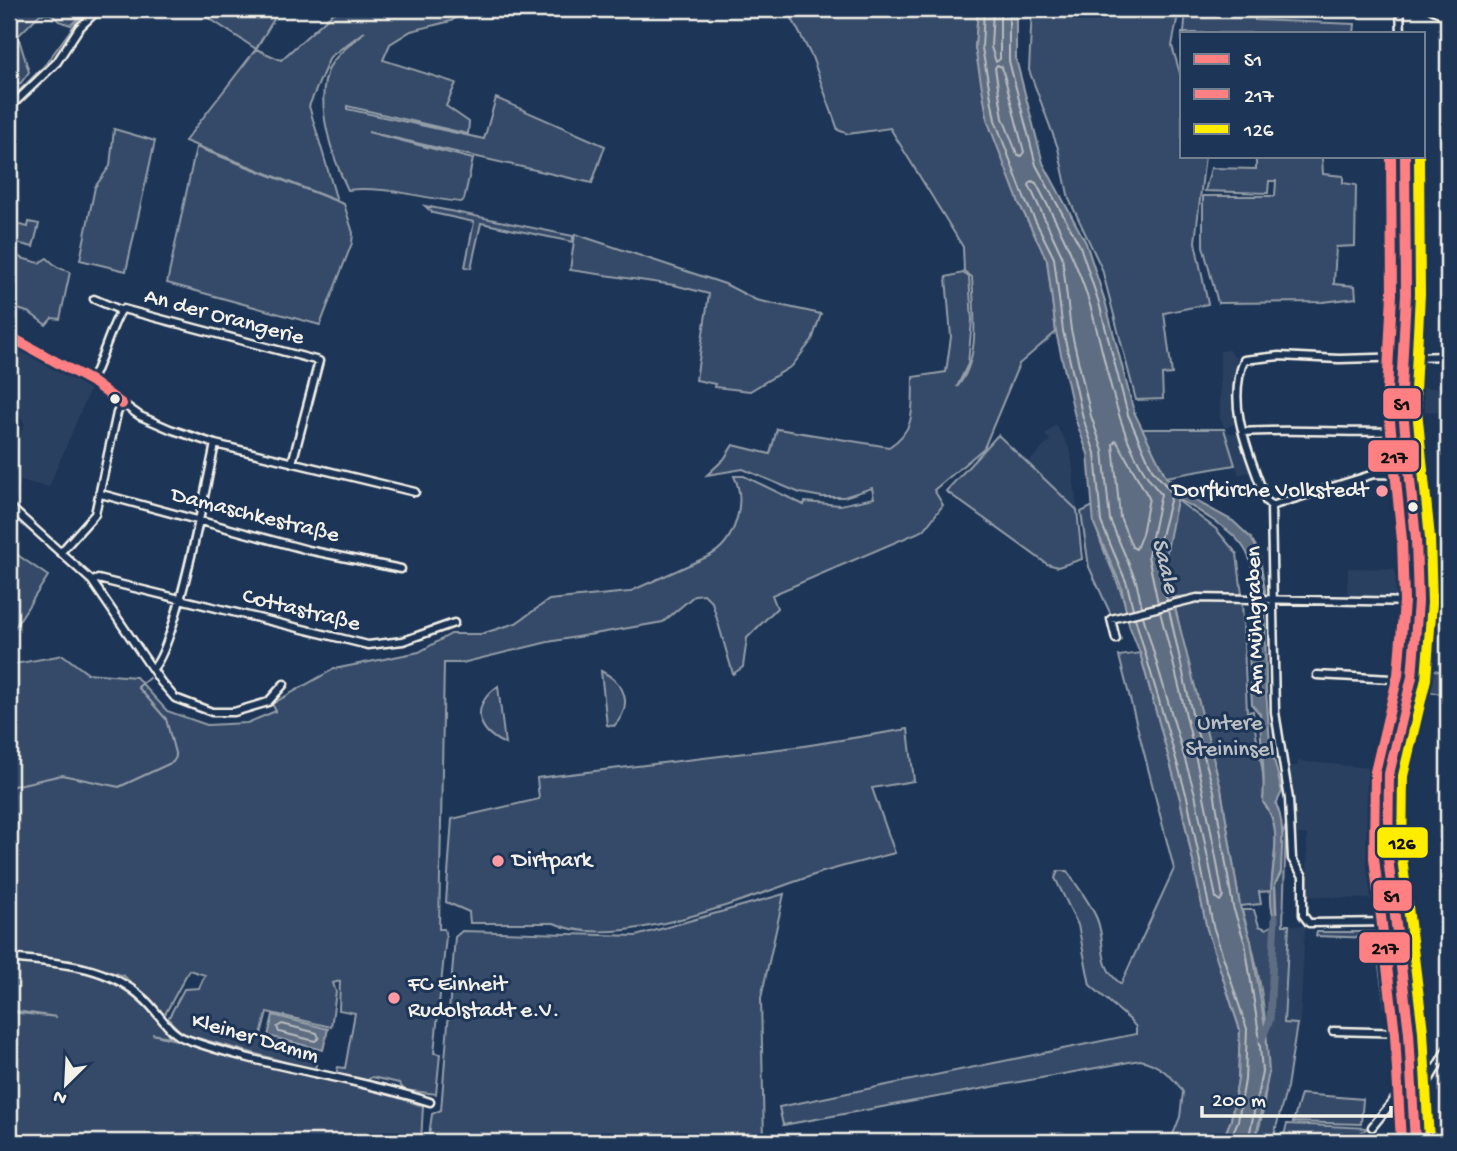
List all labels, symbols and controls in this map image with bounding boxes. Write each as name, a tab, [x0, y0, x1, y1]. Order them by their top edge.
legend	[1180, 32, 1426, 158]
text: S1	[1244, 50, 1262, 75]
text: 217	[1244, 86, 1275, 111]
text: 126	[1243, 120, 1274, 145]
street label: An der Orangerie	[141, 284, 308, 353]
line badge: S1	[1382, 387, 1422, 420]
unlabelled marker	[108, 392, 122, 406]
text: S1	[1394, 395, 1410, 418]
line badge: 217	[1367, 439, 1420, 473]
text: 217	[1381, 448, 1409, 471]
place label: Dorfkirche Volkstedt	[1170, 478, 1370, 505]
street label: Damaschkestraße	[166, 482, 343, 550]
marker: Dorfkirche Volkstedt	[1374, 483, 1390, 499]
unlabelled marker	[1406, 500, 1420, 514]
water label: Saale	[1143, 536, 1185, 598]
street label: Am Mühlgraben	[1241, 545, 1271, 694]
street label: Cottastraße	[239, 583, 364, 639]
park label: Untere Steininsel	[1185, 711, 1275, 764]
line badge: 126	[1376, 826, 1429, 859]
text: 126	[1388, 834, 1416, 857]
place label: Dirtpark	[510, 848, 595, 875]
marker: Dirtpark	[490, 853, 506, 869]
line badge: S1	[1372, 879, 1413, 912]
text: S1	[1384, 887, 1400, 910]
line badge: 217	[1358, 931, 1411, 964]
text: 217	[1372, 939, 1400, 962]
place label: FC Einheit Rudolstadt e.V.	[407, 972, 559, 1025]
marker: FC Einheit Rudolstadt e.V.	[386, 990, 402, 1006]
street label: Kleiner Damm	[188, 1008, 322, 1070]
north arrow	[32, 1050, 102, 1120]
scale bar	[1202, 1074, 1390, 1118]
text: N	[50, 1083, 71, 1109]
text: 200 m	[1212, 1090, 1266, 1115]

